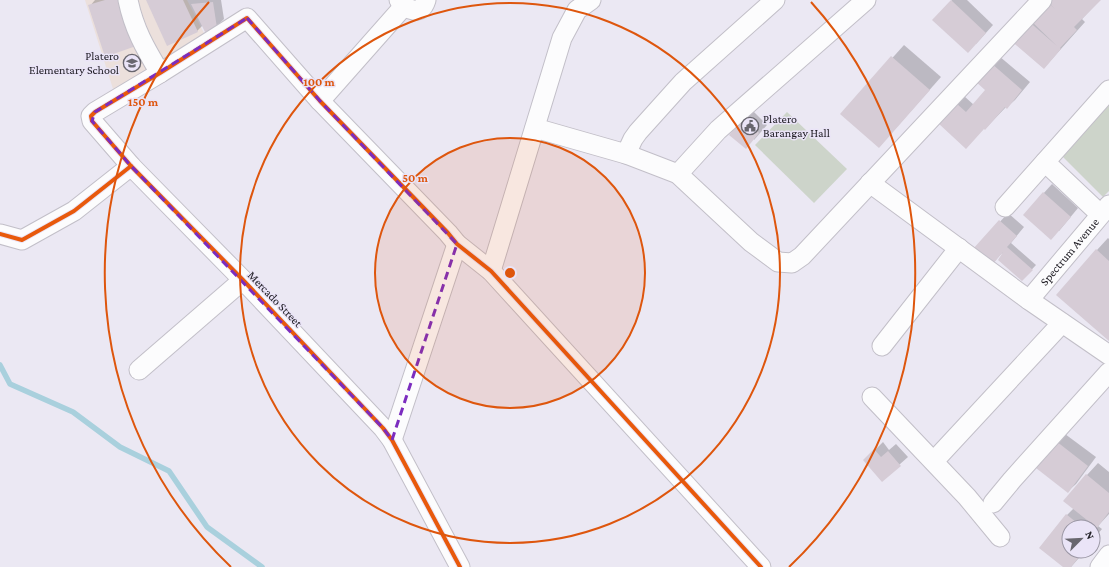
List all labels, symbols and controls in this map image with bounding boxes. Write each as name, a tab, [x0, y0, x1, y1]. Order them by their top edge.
place label: Platero Elementary School	[29, 49, 119, 77]
school or university icon: Platero Elementary School	[122, 53, 142, 73]
text: 100 m	[303, 75, 336, 89]
text: 150 m	[128, 95, 159, 109]
place label: Platero Barangay Hall	[763, 112, 830, 140]
public building icon: Platero Barangay Hall	[740, 116, 760, 136]
text: 50 m	[402, 171, 429, 185]
street label: Spectrum Avenue	[1037, 215, 1102, 288]
centre of rings	[503, 266, 517, 280]
street label: Mercado Street	[245, 268, 306, 331]
north arrow	[1061, 519, 1101, 559]
text: N	[1083, 529, 1097, 541]

